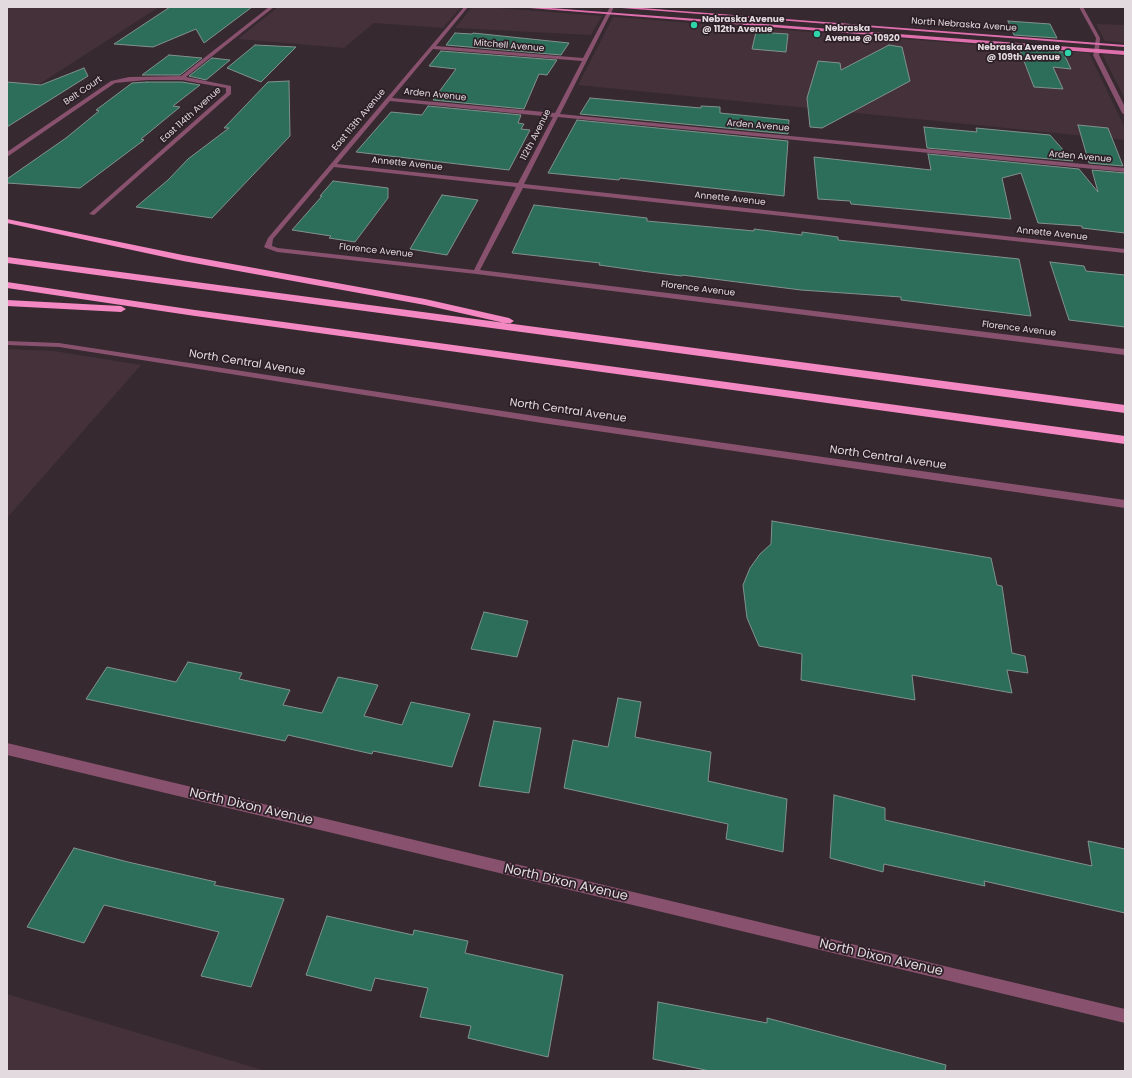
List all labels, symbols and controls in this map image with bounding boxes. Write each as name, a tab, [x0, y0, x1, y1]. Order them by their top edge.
place label: Nebraska Avenue @ 112th Avenue	[702, 15, 784, 36]
street label: North Nebraska Avenue	[911, 16, 1017, 34]
marker: Nebraska Avenue @ 112th Avenue	[689, 20, 699, 30]
place label: Nebraska Avenue @ 10920	[825, 24, 900, 45]
marker: Nebraska Avenue @ 10920	[812, 29, 822, 39]
street label: Mitchell Avenue	[473, 38, 545, 54]
place label: Nebraska Avenue @ 109th Avenue	[978, 43, 1060, 64]
marker: Nebraska Avenue @ 109th Avenue	[1063, 48, 1073, 58]
street label: Belt Court	[62, 74, 104, 108]
street label: East 114th Avenue	[159, 85, 223, 145]
street label: Arden Avenue	[403, 86, 467, 104]
street label: East 113th Avenue	[330, 87, 388, 153]
street label: 112th Avenue	[518, 108, 554, 162]
street label: Arden Avenue	[726, 118, 790, 134]
street label: Arden Avenue	[1048, 149, 1112, 165]
street label: Annette Avenue	[371, 155, 443, 173]
street label: Annette Avenue	[694, 190, 766, 208]
street label: Annette Avenue	[1016, 225, 1088, 243]
street label: Florence Avenue	[338, 242, 414, 260]
street label: Florence Avenue	[660, 279, 736, 299]
street label: Florence Avenue	[981, 319, 1057, 339]
street label: North Central Avenue	[188, 347, 306, 379]
street label: North Central Avenue	[509, 396, 627, 426]
street label: North Central Avenue	[829, 443, 947, 473]
street label: North Dixon Avenue	[188, 785, 314, 829]
street label: North Dixon Avenue	[503, 861, 629, 905]
street label: North Dixon Avenue	[818, 936, 944, 980]

